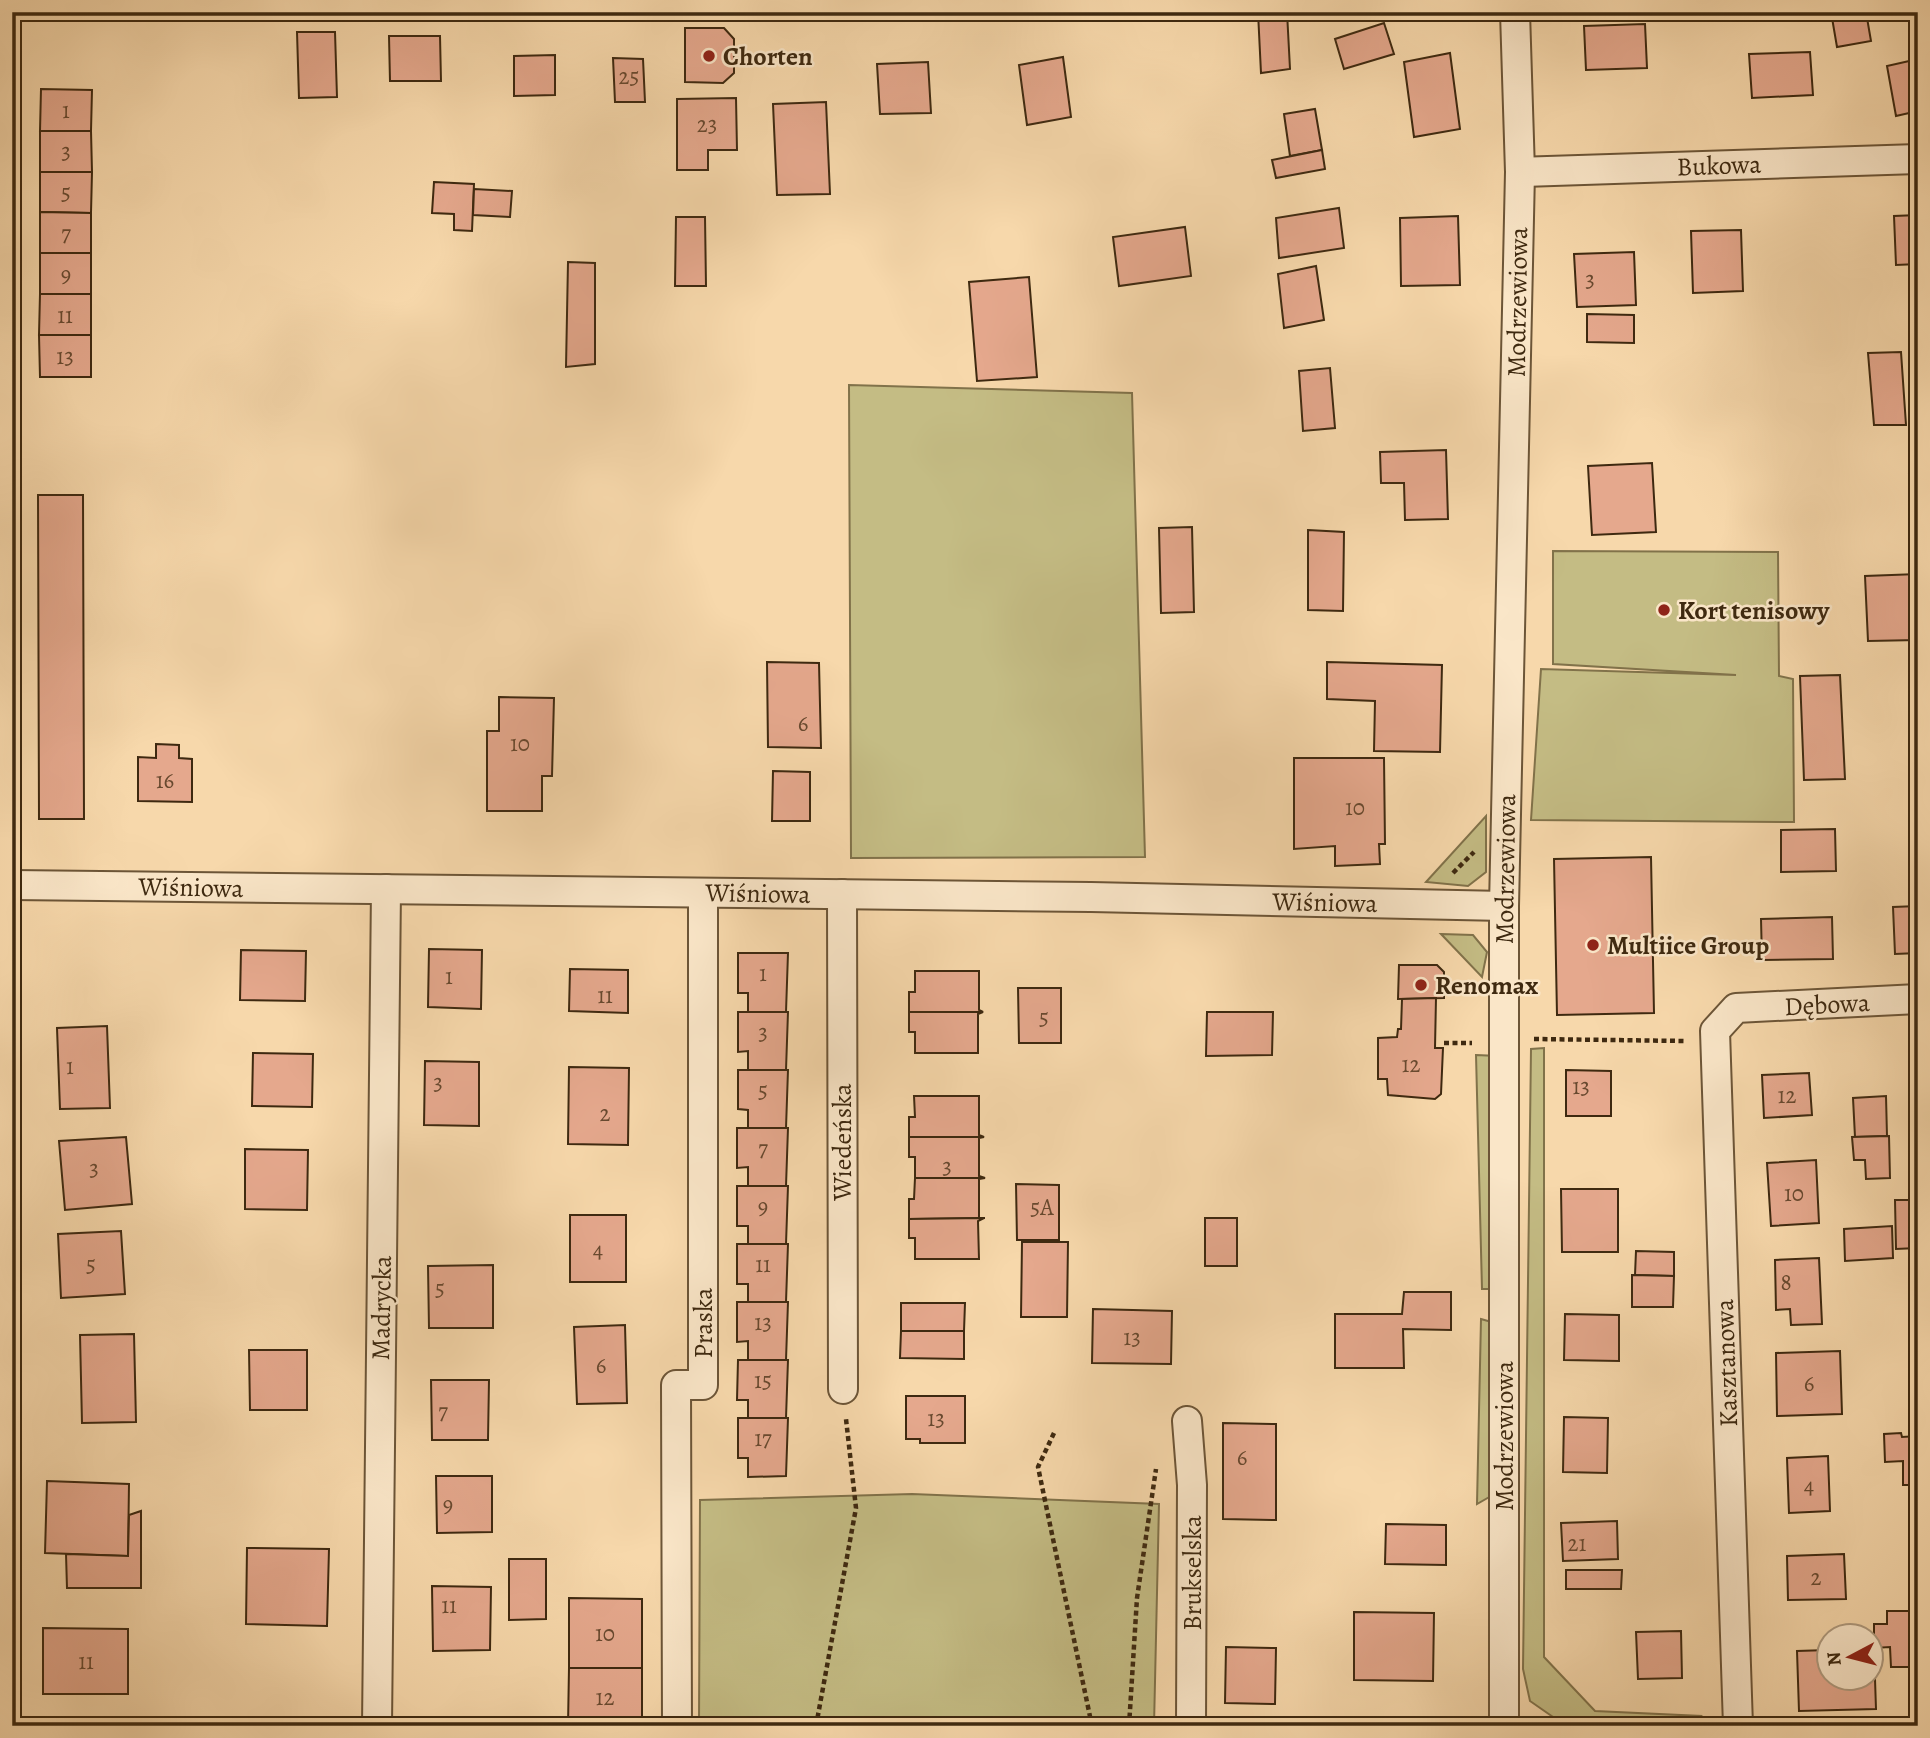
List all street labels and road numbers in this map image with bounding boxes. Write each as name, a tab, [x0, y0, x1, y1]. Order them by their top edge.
street label: Bukowa	[1676, 147, 1762, 184]
street label: Modrzewiowa	[1499, 227, 1536, 377]
street label: Modrzewiowa	[1487, 794, 1524, 944]
street label: Wiśniowa	[137, 869, 244, 906]
street label: Wiśniowa	[704, 875, 811, 912]
street label: Wiśniowa	[1271, 884, 1378, 921]
street label: Dębowa	[1783, 985, 1871, 1024]
street label: Wiedeńska	[825, 1083, 860, 1202]
street label: Madrycka	[363, 1255, 400, 1361]
street label: Praska	[686, 1288, 721, 1358]
street label: Kasztanowa	[1707, 1298, 1746, 1428]
street label: Modrzewiowa	[1487, 1361, 1522, 1511]
street label: Brukselska	[1175, 1515, 1210, 1631]

